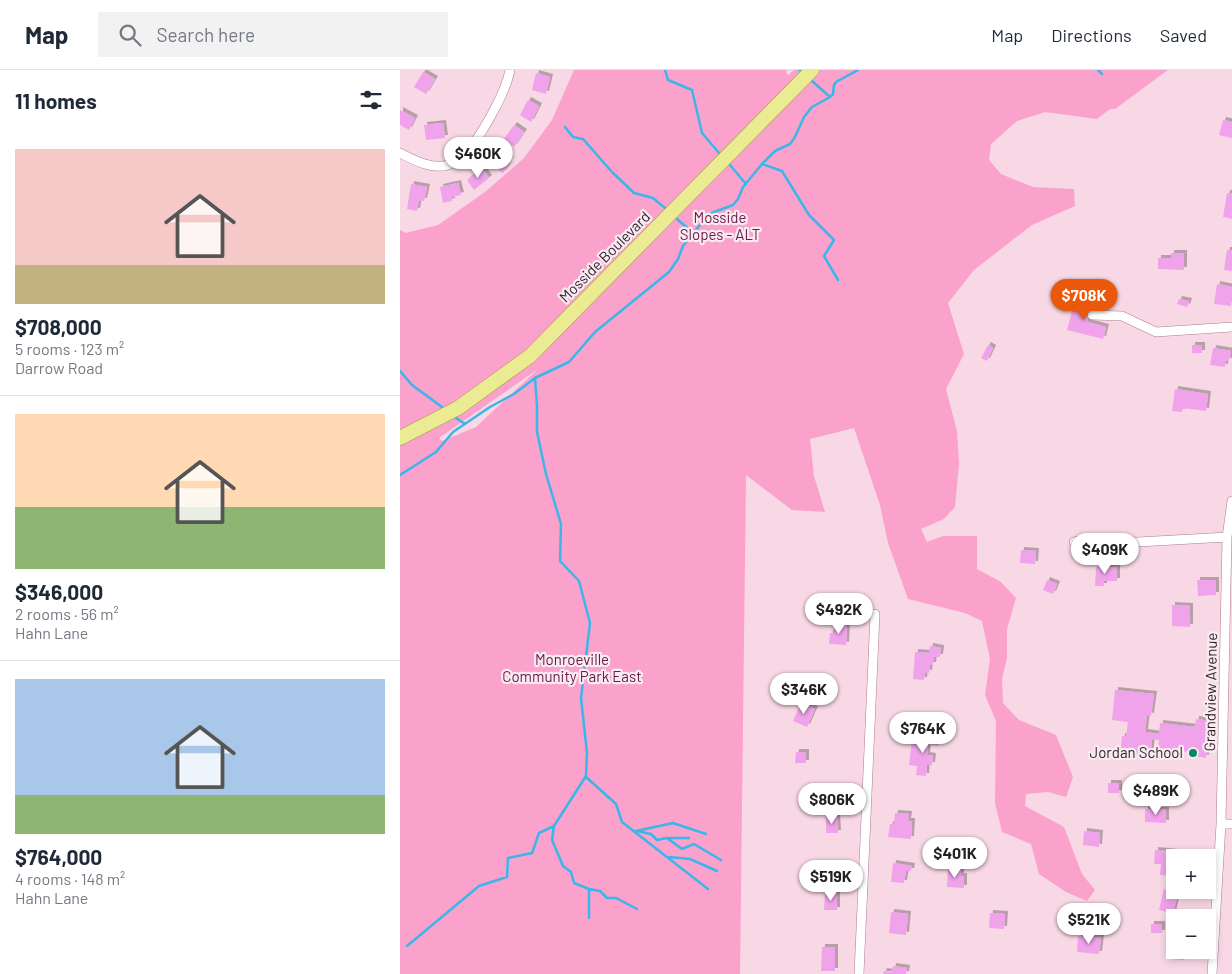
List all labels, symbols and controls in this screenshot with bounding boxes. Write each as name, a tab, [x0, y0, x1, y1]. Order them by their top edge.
search box	[98, 12, 448, 57]
text: Map	[25, 20, 68, 49]
icon: search	[116, 21, 144, 49]
text: Search here	[156, 23, 255, 46]
text: Map	[991, 24, 1023, 46]
text: Directions	[1051, 24, 1132, 46]
text: Saved	[1160, 24, 1207, 46]
icon: filters	[357, 86, 385, 114]
text: 11 homes	[15, 88, 97, 113]
pin: $460K	[443, 136, 513, 179]
text: $460K	[455, 143, 501, 162]
icon: home	[155, 181, 245, 271]
street label: Mosside Boulevard	[555, 207, 654, 306]
park label: Mosside Slopes - ALT	[680, 208, 760, 243]
pin: $708K	[1049, 278, 1119, 321]
text: $708K	[1062, 285, 1106, 304]
text: $708,000	[15, 314, 102, 339]
text: 5 rooms · 123 m²	[15, 339, 124, 358]
text: Darrow Road	[15, 358, 103, 377]
icon: home	[155, 447, 245, 537]
pin: $409K	[1070, 532, 1140, 575]
text: $409K	[1082, 539, 1128, 558]
text: $346,000	[15, 579, 103, 604]
pin: $492K	[804, 592, 874, 635]
text: $492K	[816, 599, 862, 618]
text: 2 rooms · 56 m²	[15, 604, 119, 623]
text: Hahn Lane	[15, 623, 88, 642]
street label: Grandview Avenue	[1200, 632, 1220, 751]
park label: Monroeville Community Park East	[502, 650, 642, 685]
pin: $346K	[769, 672, 839, 715]
text: $346K	[781, 679, 827, 698]
icon: home	[155, 712, 245, 802]
pin: $764K	[888, 712, 958, 754]
text: $764K	[900, 718, 946, 737]
place label: Jordan School	[1090, 743, 1183, 761]
marker: Jordan School	[1187, 747, 1199, 759]
pin: $489K	[1121, 774, 1191, 816]
text: $489K	[1133, 780, 1179, 799]
pin: $806K	[797, 782, 867, 825]
text: $806K	[809, 789, 855, 808]
pin: $401K	[920, 836, 990, 879]
text: $401K	[933, 843, 977, 862]
text: $764,000	[15, 844, 102, 869]
map controls	[1166, 849, 1216, 959]
button: +	[1166, 849, 1216, 899]
pin: $519K	[796, 860, 866, 902]
text: $519K	[810, 866, 852, 885]
text: 4 rooms · 148 m²	[15, 869, 125, 888]
text: Hahn Lane	[15, 888, 88, 907]
pin: $521K	[1054, 902, 1124, 945]
text: $521K	[1068, 909, 1110, 928]
button: −	[1166, 909, 1216, 959]

